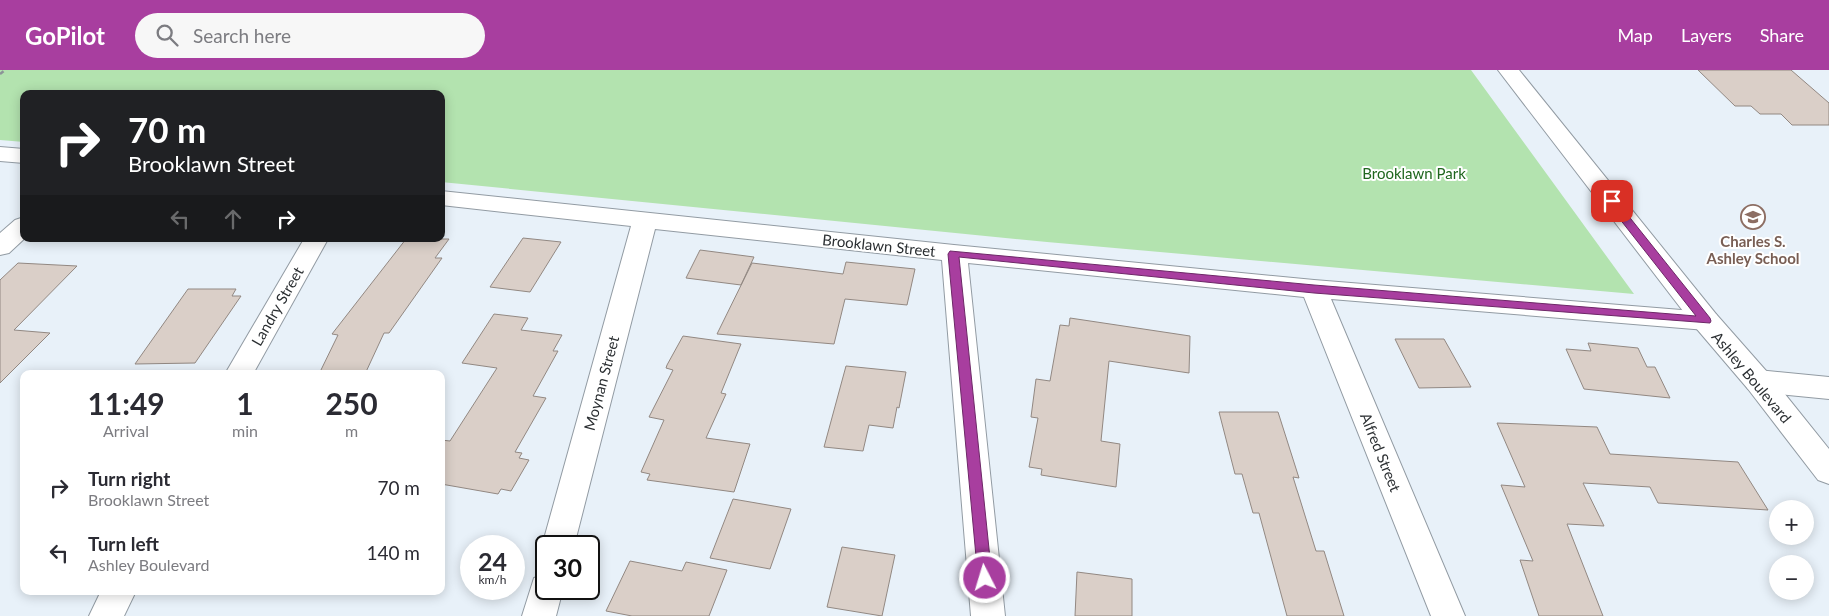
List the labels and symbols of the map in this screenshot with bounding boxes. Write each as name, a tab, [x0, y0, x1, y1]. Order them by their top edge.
park label: Brooklawn Park	[1362, 164, 1466, 182]
pin	[1591, 180, 1633, 222]
school or university icon: Charles S. Ashley School	[1740, 204, 1766, 230]
street label: Brooklawn Street	[821, 230, 937, 260]
place label: Charles S. Ashley School	[1705, 232, 1800, 267]
street label: Landry Street	[247, 263, 307, 349]
street label: Ashley Boulevard	[1709, 328, 1795, 426]
street label: Moynan Street	[580, 333, 622, 432]
street label: Alfred Street	[1357, 410, 1405, 495]
speed limit sign: 30	[535, 535, 600, 600]
position arrow	[958, 551, 1010, 603]

